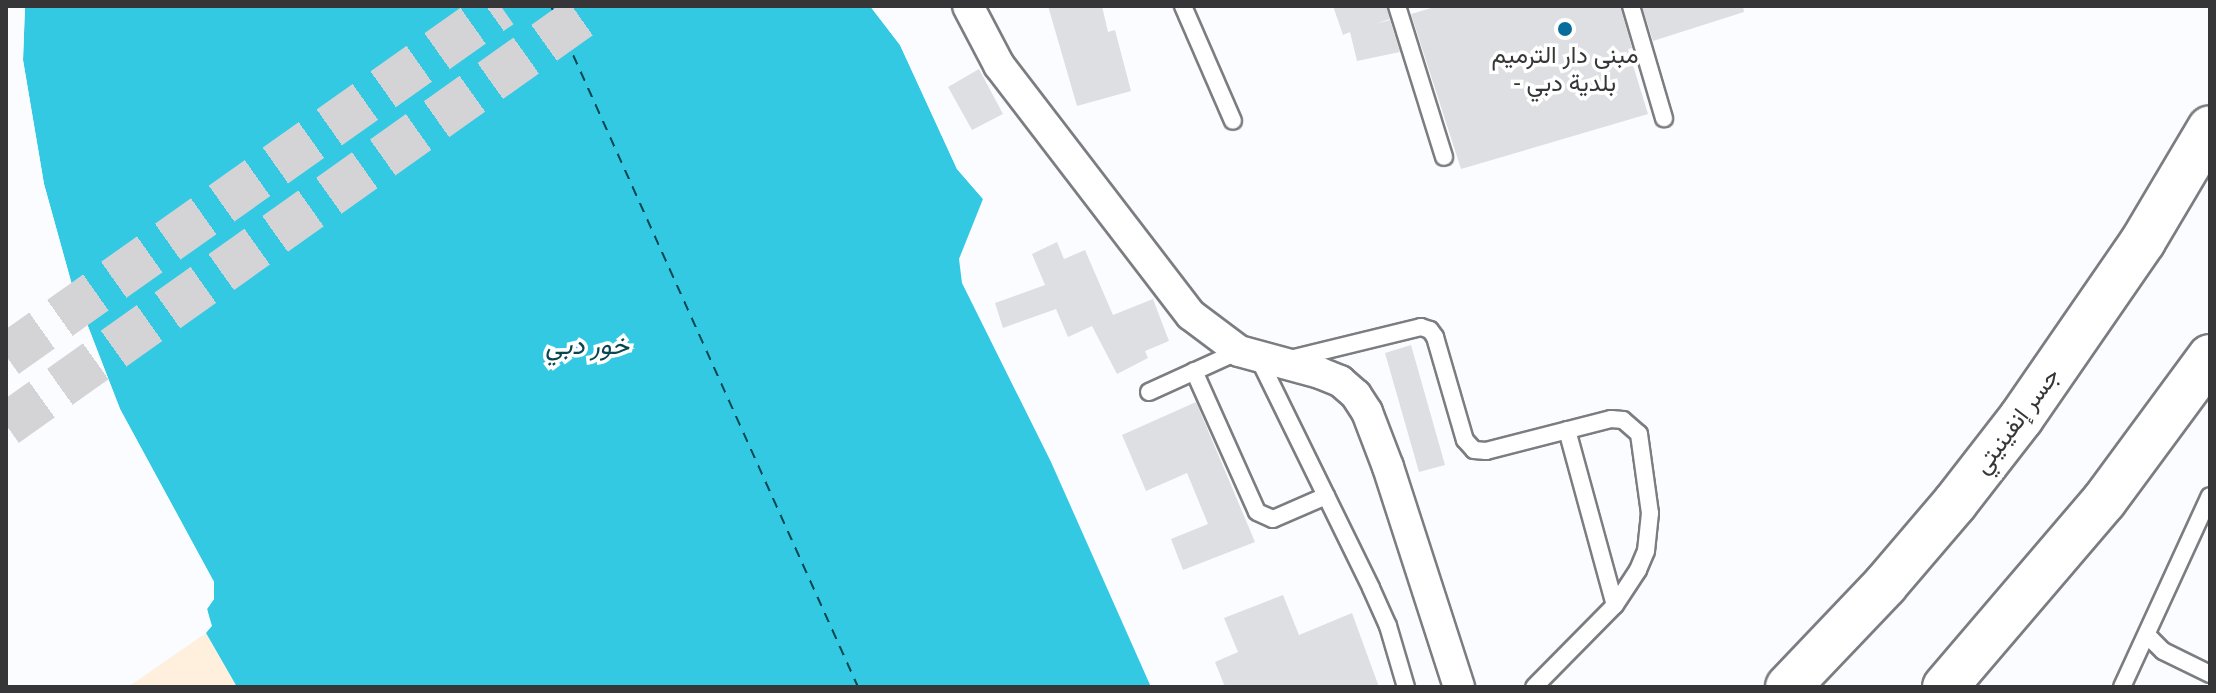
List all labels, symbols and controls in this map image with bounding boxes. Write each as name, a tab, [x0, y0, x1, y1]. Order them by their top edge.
marker: مبنى دار الترميم - بلدية دبي	[1556, 20, 1574, 38]
place label: مبنى دار الترميم - بلدية دبي	[1491, 42, 1639, 98]
water label: خور دبي	[545, 330, 629, 362]
street label: جسر إنفينيتي	[1968, 362, 2066, 480]

